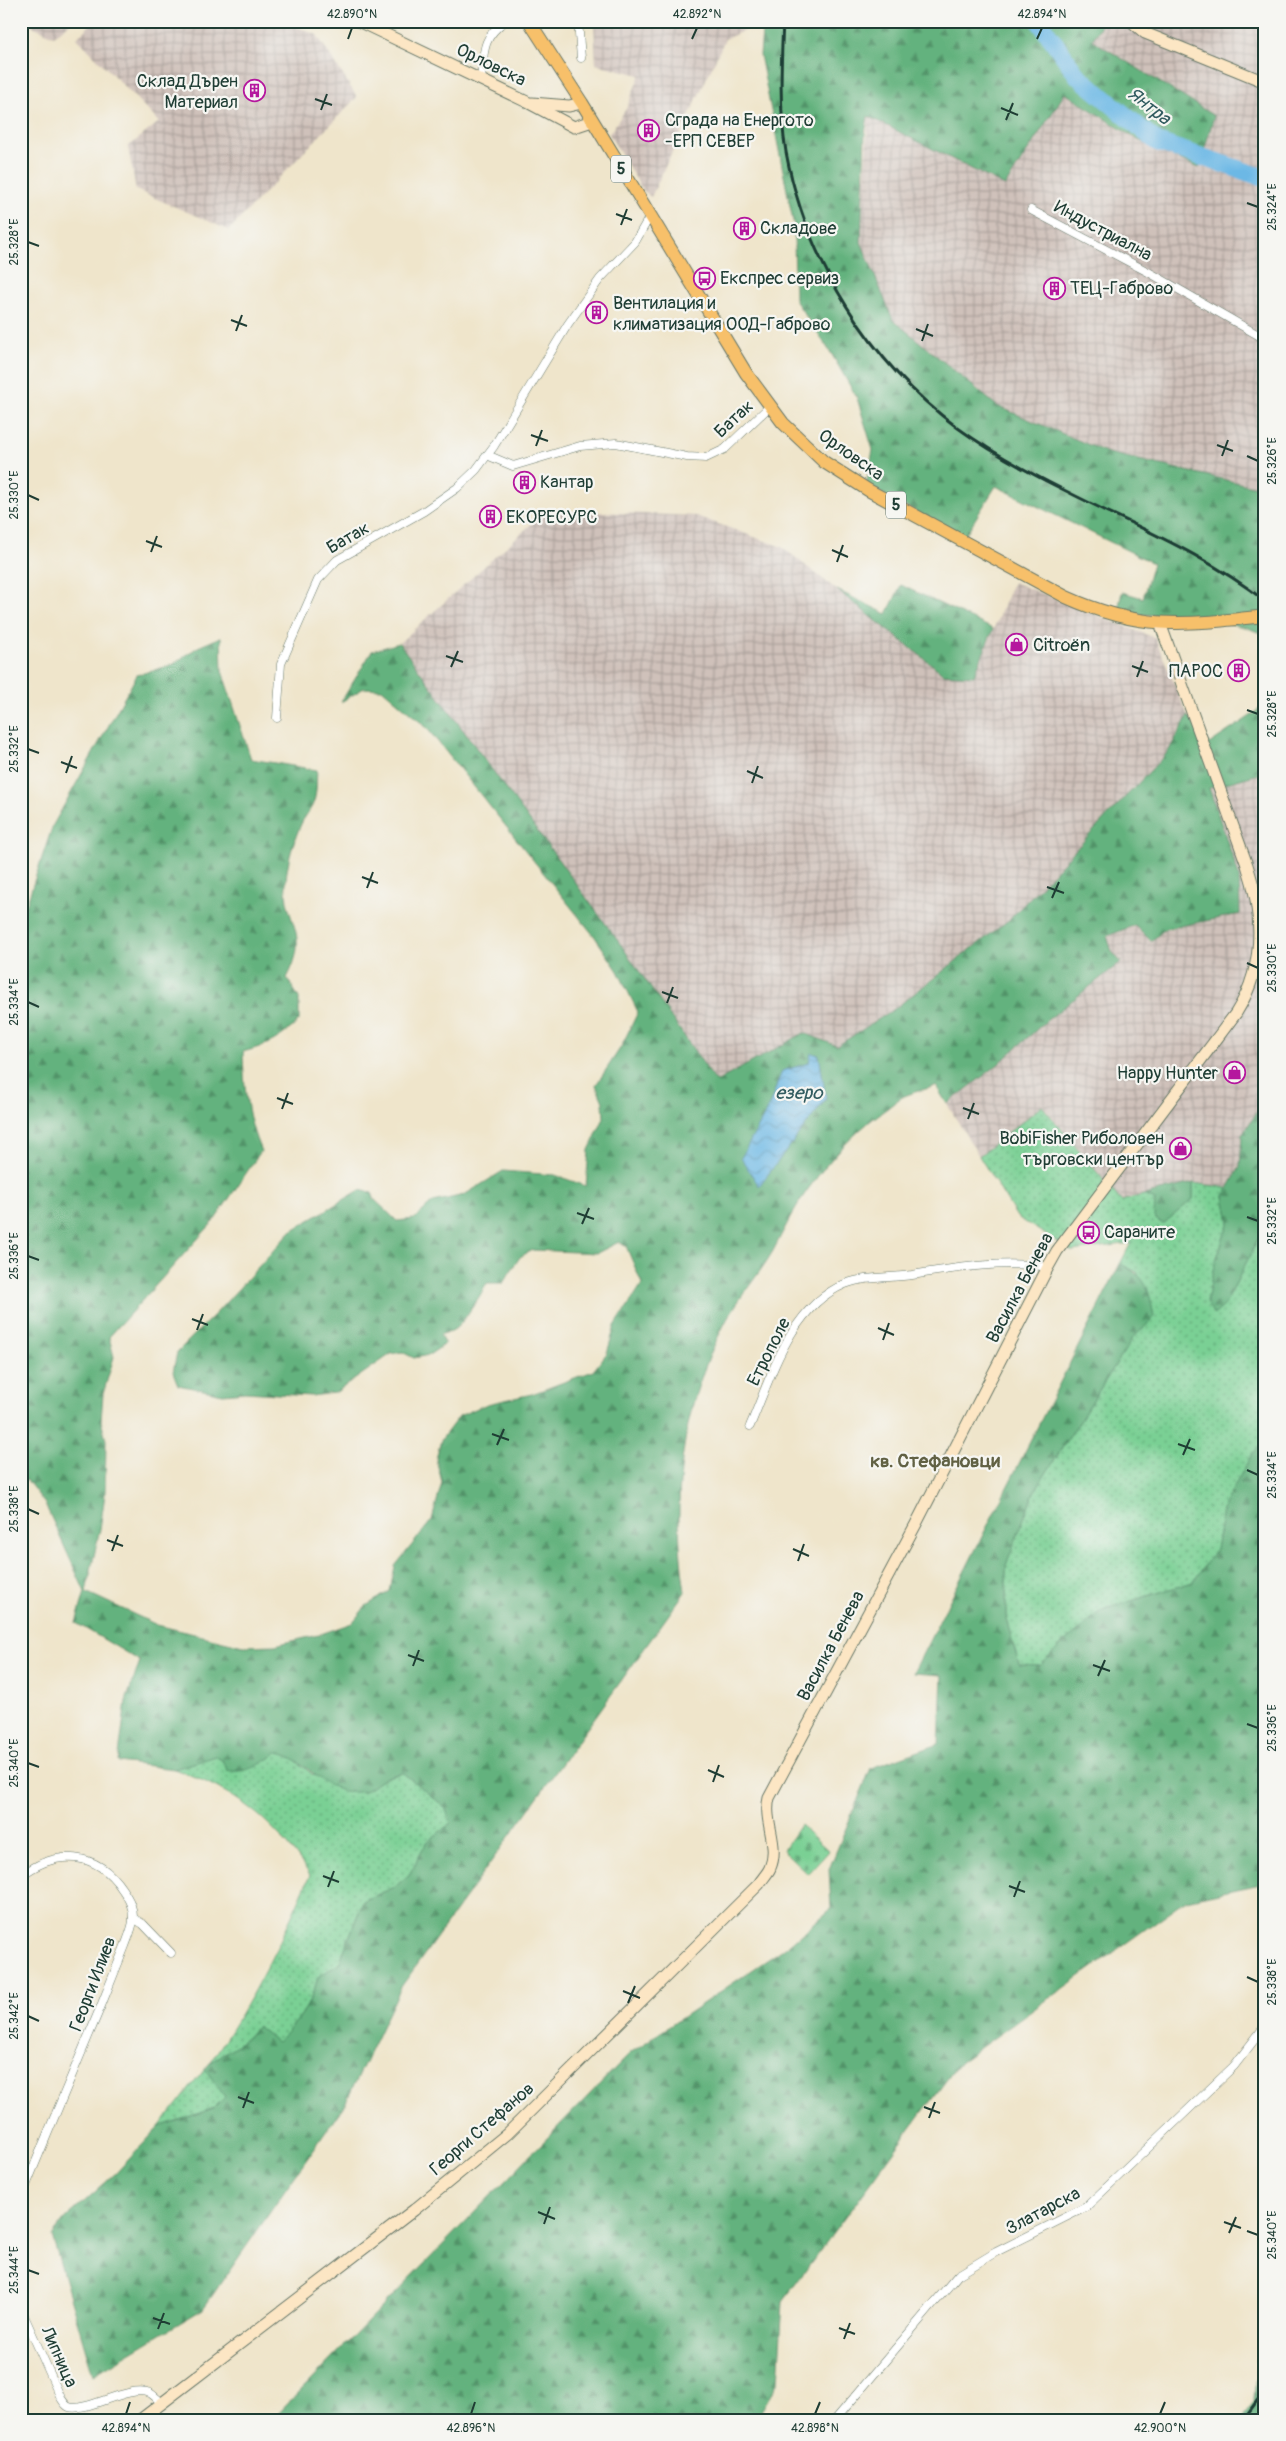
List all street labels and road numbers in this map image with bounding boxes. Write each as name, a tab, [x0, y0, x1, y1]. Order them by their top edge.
street label: Орловска	[452, 38, 530, 92]
road number: 5	[611, 156, 631, 182]
street label: Индустриална	[1050, 196, 1156, 266]
street label: Батак	[709, 395, 759, 443]
street label: Орловска	[814, 424, 888, 486]
road number: 5	[886, 492, 906, 518]
street label: Батак	[322, 517, 374, 559]
street label: Василка Бенева	[981, 1229, 1059, 1347]
street label: Етрополе	[742, 1314, 796, 1390]
street label: Василка Бенева	[792, 1587, 870, 1705]
street label: Георги Илиев	[64, 1933, 122, 2035]
street label: Георги Стефанов	[425, 2077, 539, 2181]
street label: Златарска	[1002, 2182, 1084, 2240]
street label: Липница	[35, 2322, 83, 2391]

